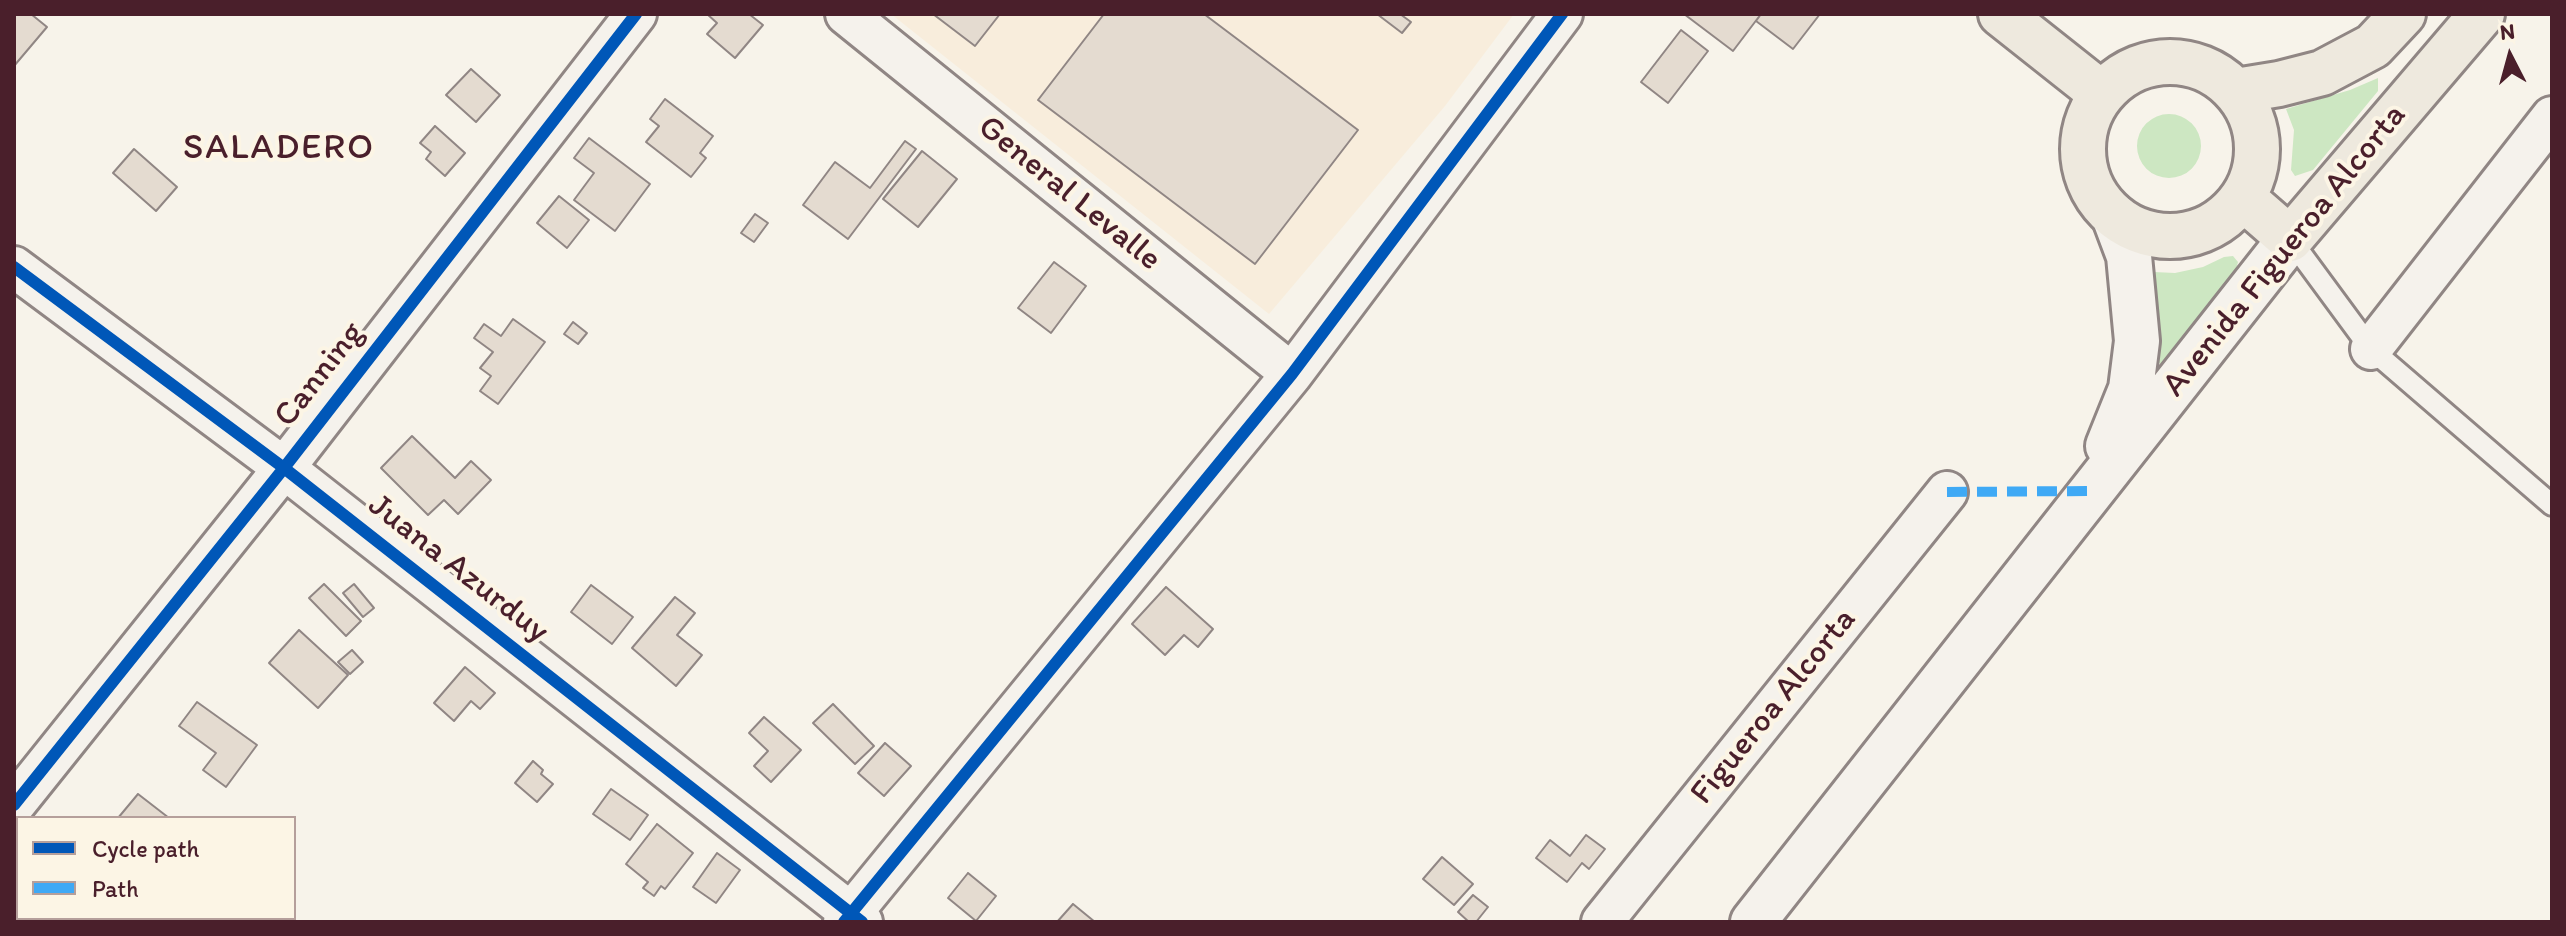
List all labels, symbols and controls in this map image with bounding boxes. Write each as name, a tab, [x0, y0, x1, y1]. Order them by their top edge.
north arrow	[2470, 16, 2550, 96]
text: N	[2499, 17, 2516, 46]
street label: Avenida Figueroa Alcorta	[2155, 97, 2415, 405]
street label: General Levalle	[969, 108, 1169, 280]
district label: SALADERO	[183, 127, 375, 171]
street label: Canning	[266, 314, 374, 436]
street label: Juana Azurduy	[359, 486, 557, 652]
street label: Figueroa Alcorta	[1682, 601, 1866, 813]
legend	[16, 816, 296, 920]
text: Cycle path	[92, 834, 199, 863]
text: Path	[92, 874, 139, 903]

